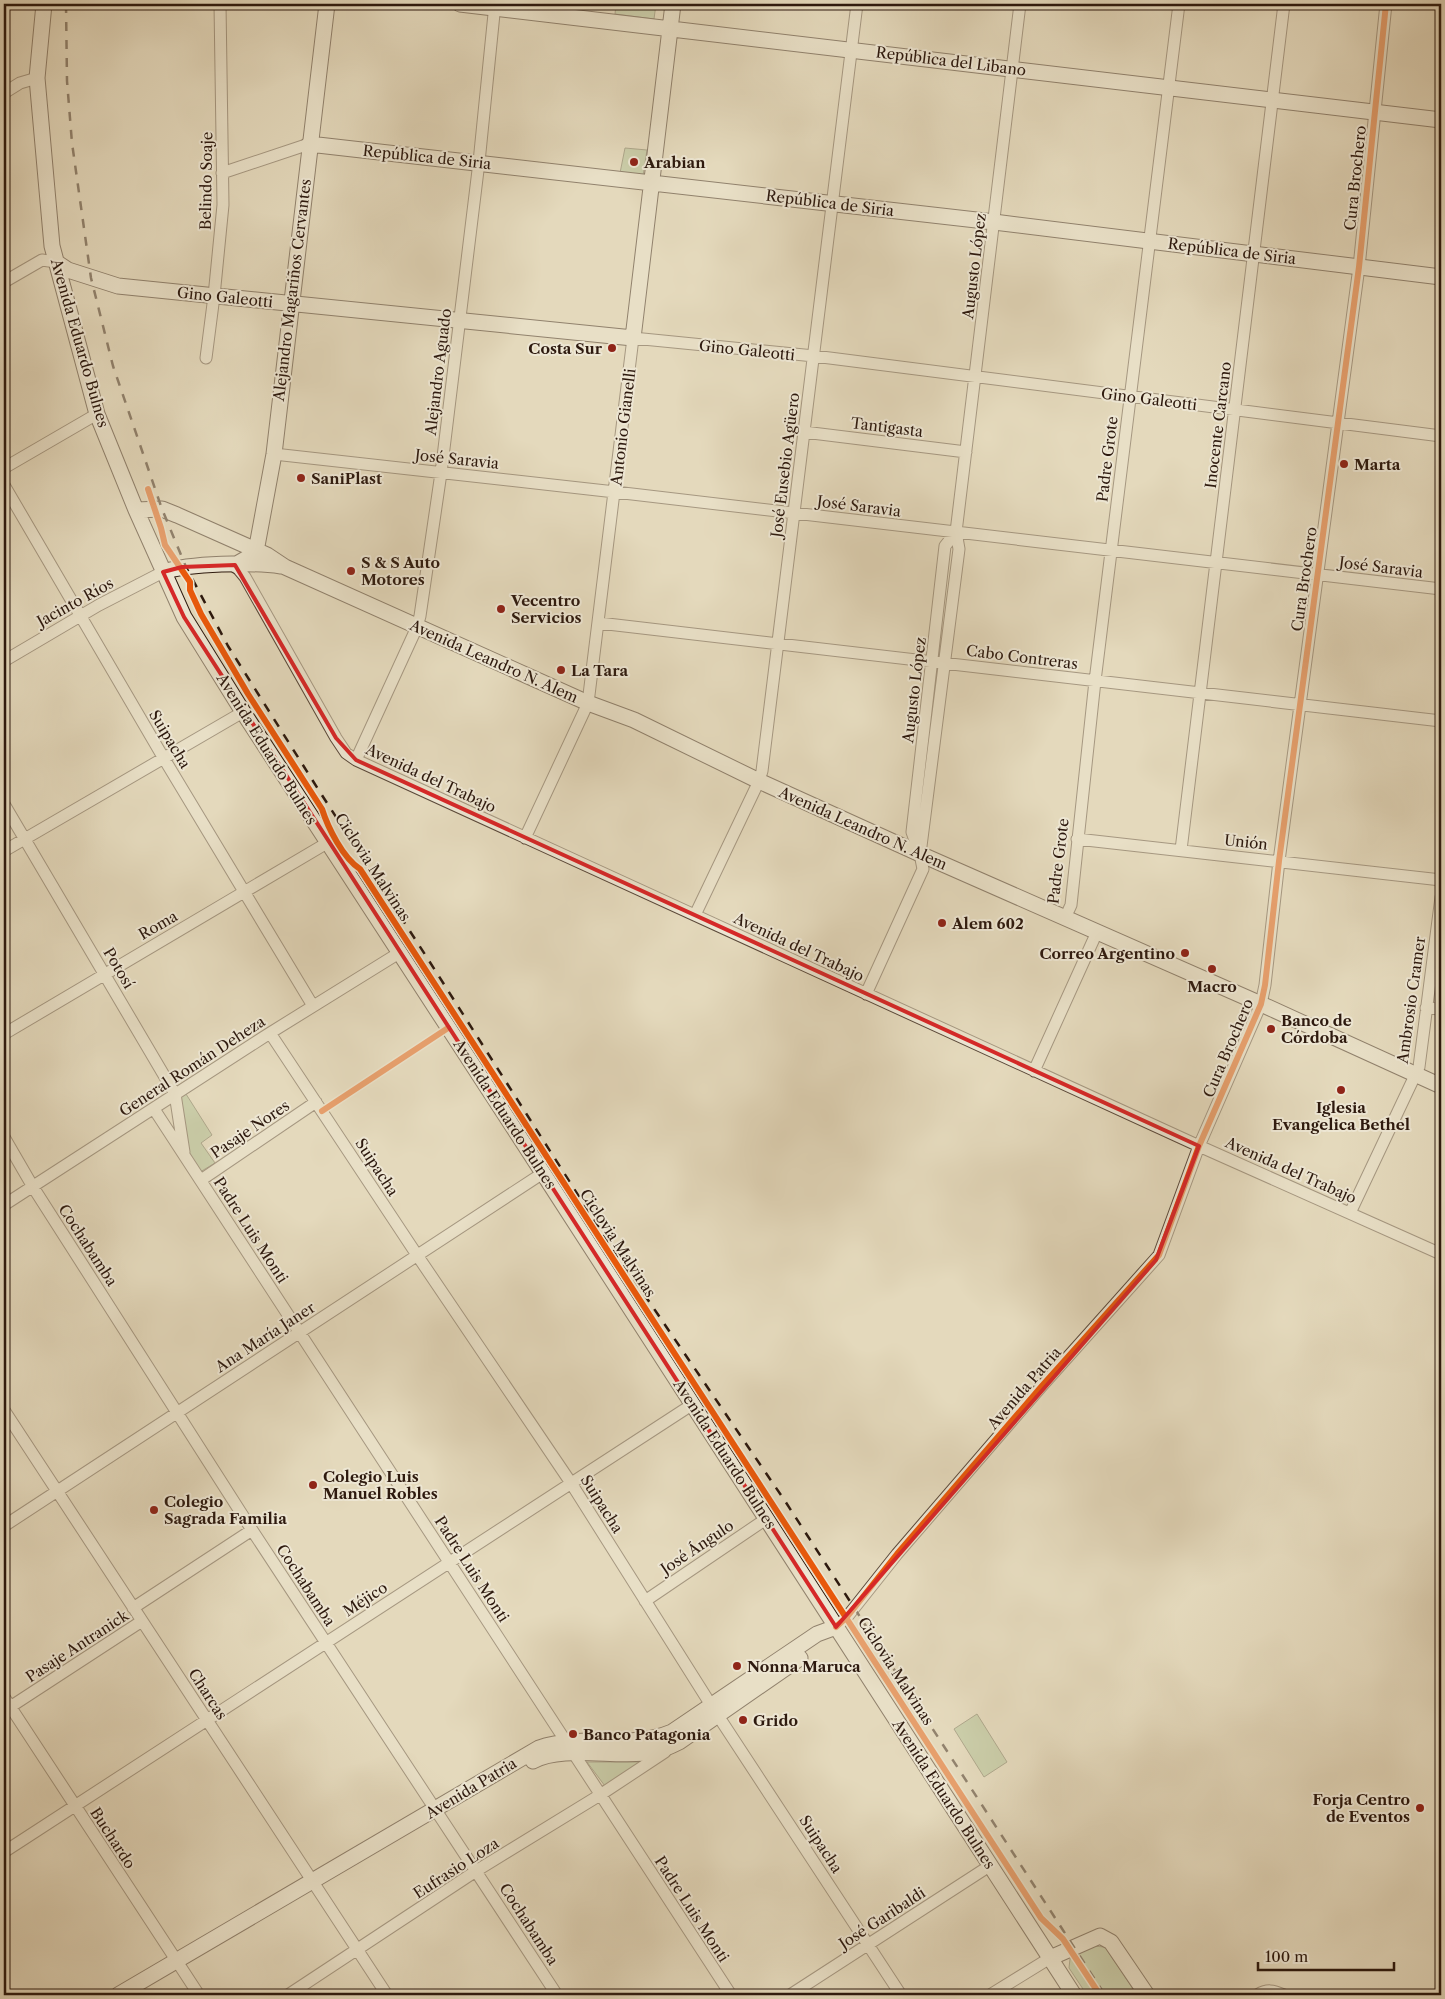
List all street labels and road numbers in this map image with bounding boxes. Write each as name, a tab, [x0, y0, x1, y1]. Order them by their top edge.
street label: República del Libano	[875, 42, 1027, 80]
street label: Cura Brochero	[1340, 125, 1370, 231]
street label: Belindo Soaje	[196, 132, 216, 230]
street label: República de Siria	[362, 141, 492, 173]
street label: Alejandro Magariños Cervantes	[269, 178, 315, 403]
street label: República de Siria	[765, 186, 895, 220]
street label: Augusto López	[958, 212, 990, 321]
street label: República de Siria	[1167, 234, 1297, 268]
street label: Avenida Eduardo Bulnes	[47, 255, 113, 430]
street label: Gino Galeotti	[176, 283, 274, 312]
street label: Alejandro Aguado	[421, 307, 455, 438]
street label: Gino Galeotti	[698, 336, 796, 365]
street label: Inocente Carcano	[1201, 361, 1235, 489]
street label: Antonio Gianelli	[606, 367, 640, 488]
street label: Gino Galeotti	[1100, 384, 1198, 414]
street label: José Eusebio Agüero	[766, 392, 803, 540]
street label: Tantigasta	[850, 413, 924, 441]
street label: Padre Grote	[1092, 415, 1122, 503]
street label: José Saravia	[412, 445, 500, 473]
street label: José Saravia	[814, 491, 902, 521]
street label: Cura Brochero	[1287, 525, 1321, 633]
street label: José Saravia	[1336, 552, 1424, 582]
street label: Jacinto Ríos	[32, 573, 117, 632]
street label: Avenida Leandro N. Alem	[406, 615, 581, 707]
street label: Augusto López	[898, 636, 930, 745]
street label: Cabo Contreras	[965, 641, 1079, 673]
street label: Avenida Eduardo Bulnes	[212, 669, 321, 828]
street label: Suipacha	[145, 706, 195, 772]
street label: Avenida del Trabajo	[362, 739, 499, 817]
street label: Avenida Leandro N. Alem	[775, 782, 950, 874]
street label: Ciclovia Malvinas	[331, 809, 415, 925]
street label: Padre Grote	[1043, 817, 1073, 905]
street label: Unión	[1223, 830, 1269, 854]
street label: Roma	[135, 906, 181, 944]
street label: Avenida del Trabajo	[730, 908, 867, 986]
street label: Ambrosio Cramer	[1393, 935, 1429, 1066]
street label: Potosí	[99, 944, 139, 992]
street label: Cura Brochero	[1199, 996, 1257, 1100]
street label: General Román Deheza	[115, 1012, 269, 1120]
street label: Avenida Eduardo Bulnes	[449, 1035, 561, 1192]
street label: Pasaje Nores	[207, 1096, 293, 1162]
street label: Avenida del Trabajo	[1222, 1132, 1360, 1207]
street label: Suipacha	[351, 1135, 403, 1200]
street label: Padre Luis Monti	[210, 1173, 293, 1287]
street label: Ciclovia Malvinas	[576, 1185, 660, 1301]
street label: Cochabamba	[54, 1200, 122, 1290]
street label: Ana María Janer	[211, 1297, 319, 1377]
street label: Avenida Patria	[982, 1343, 1065, 1434]
street label: Avenida Eduardo Bulnes	[669, 1375, 781, 1532]
street label: Suipacha	[577, 1471, 627, 1537]
street label: Padre Luis Monti	[431, 1512, 514, 1626]
street label: José Ángulo	[655, 1516, 737, 1579]
street label: Cochabamba	[272, 1540, 340, 1630]
street label: Méjico	[339, 1578, 391, 1620]
street label: Pasaje Antranick	[22, 1605, 133, 1686]
street label: Ciclovia Malvinas	[854, 1613, 938, 1729]
street label: Charcas	[184, 1665, 232, 1723]
street label: Avenida Eduardo Bulnes	[888, 1715, 1000, 1872]
street label: Avenida Patria	[421, 1753, 520, 1823]
street label: Buchardo	[86, 1804, 140, 1872]
street label: Suipacha	[795, 1812, 847, 1877]
street label: Eufrasio Loza	[410, 1833, 502, 1903]
street label: Padre Luis Monti	[651, 1852, 734, 1966]
street label: Cochabamba	[495, 1879, 563, 1969]
street label: José Garibaldi	[834, 1883, 929, 1954]

